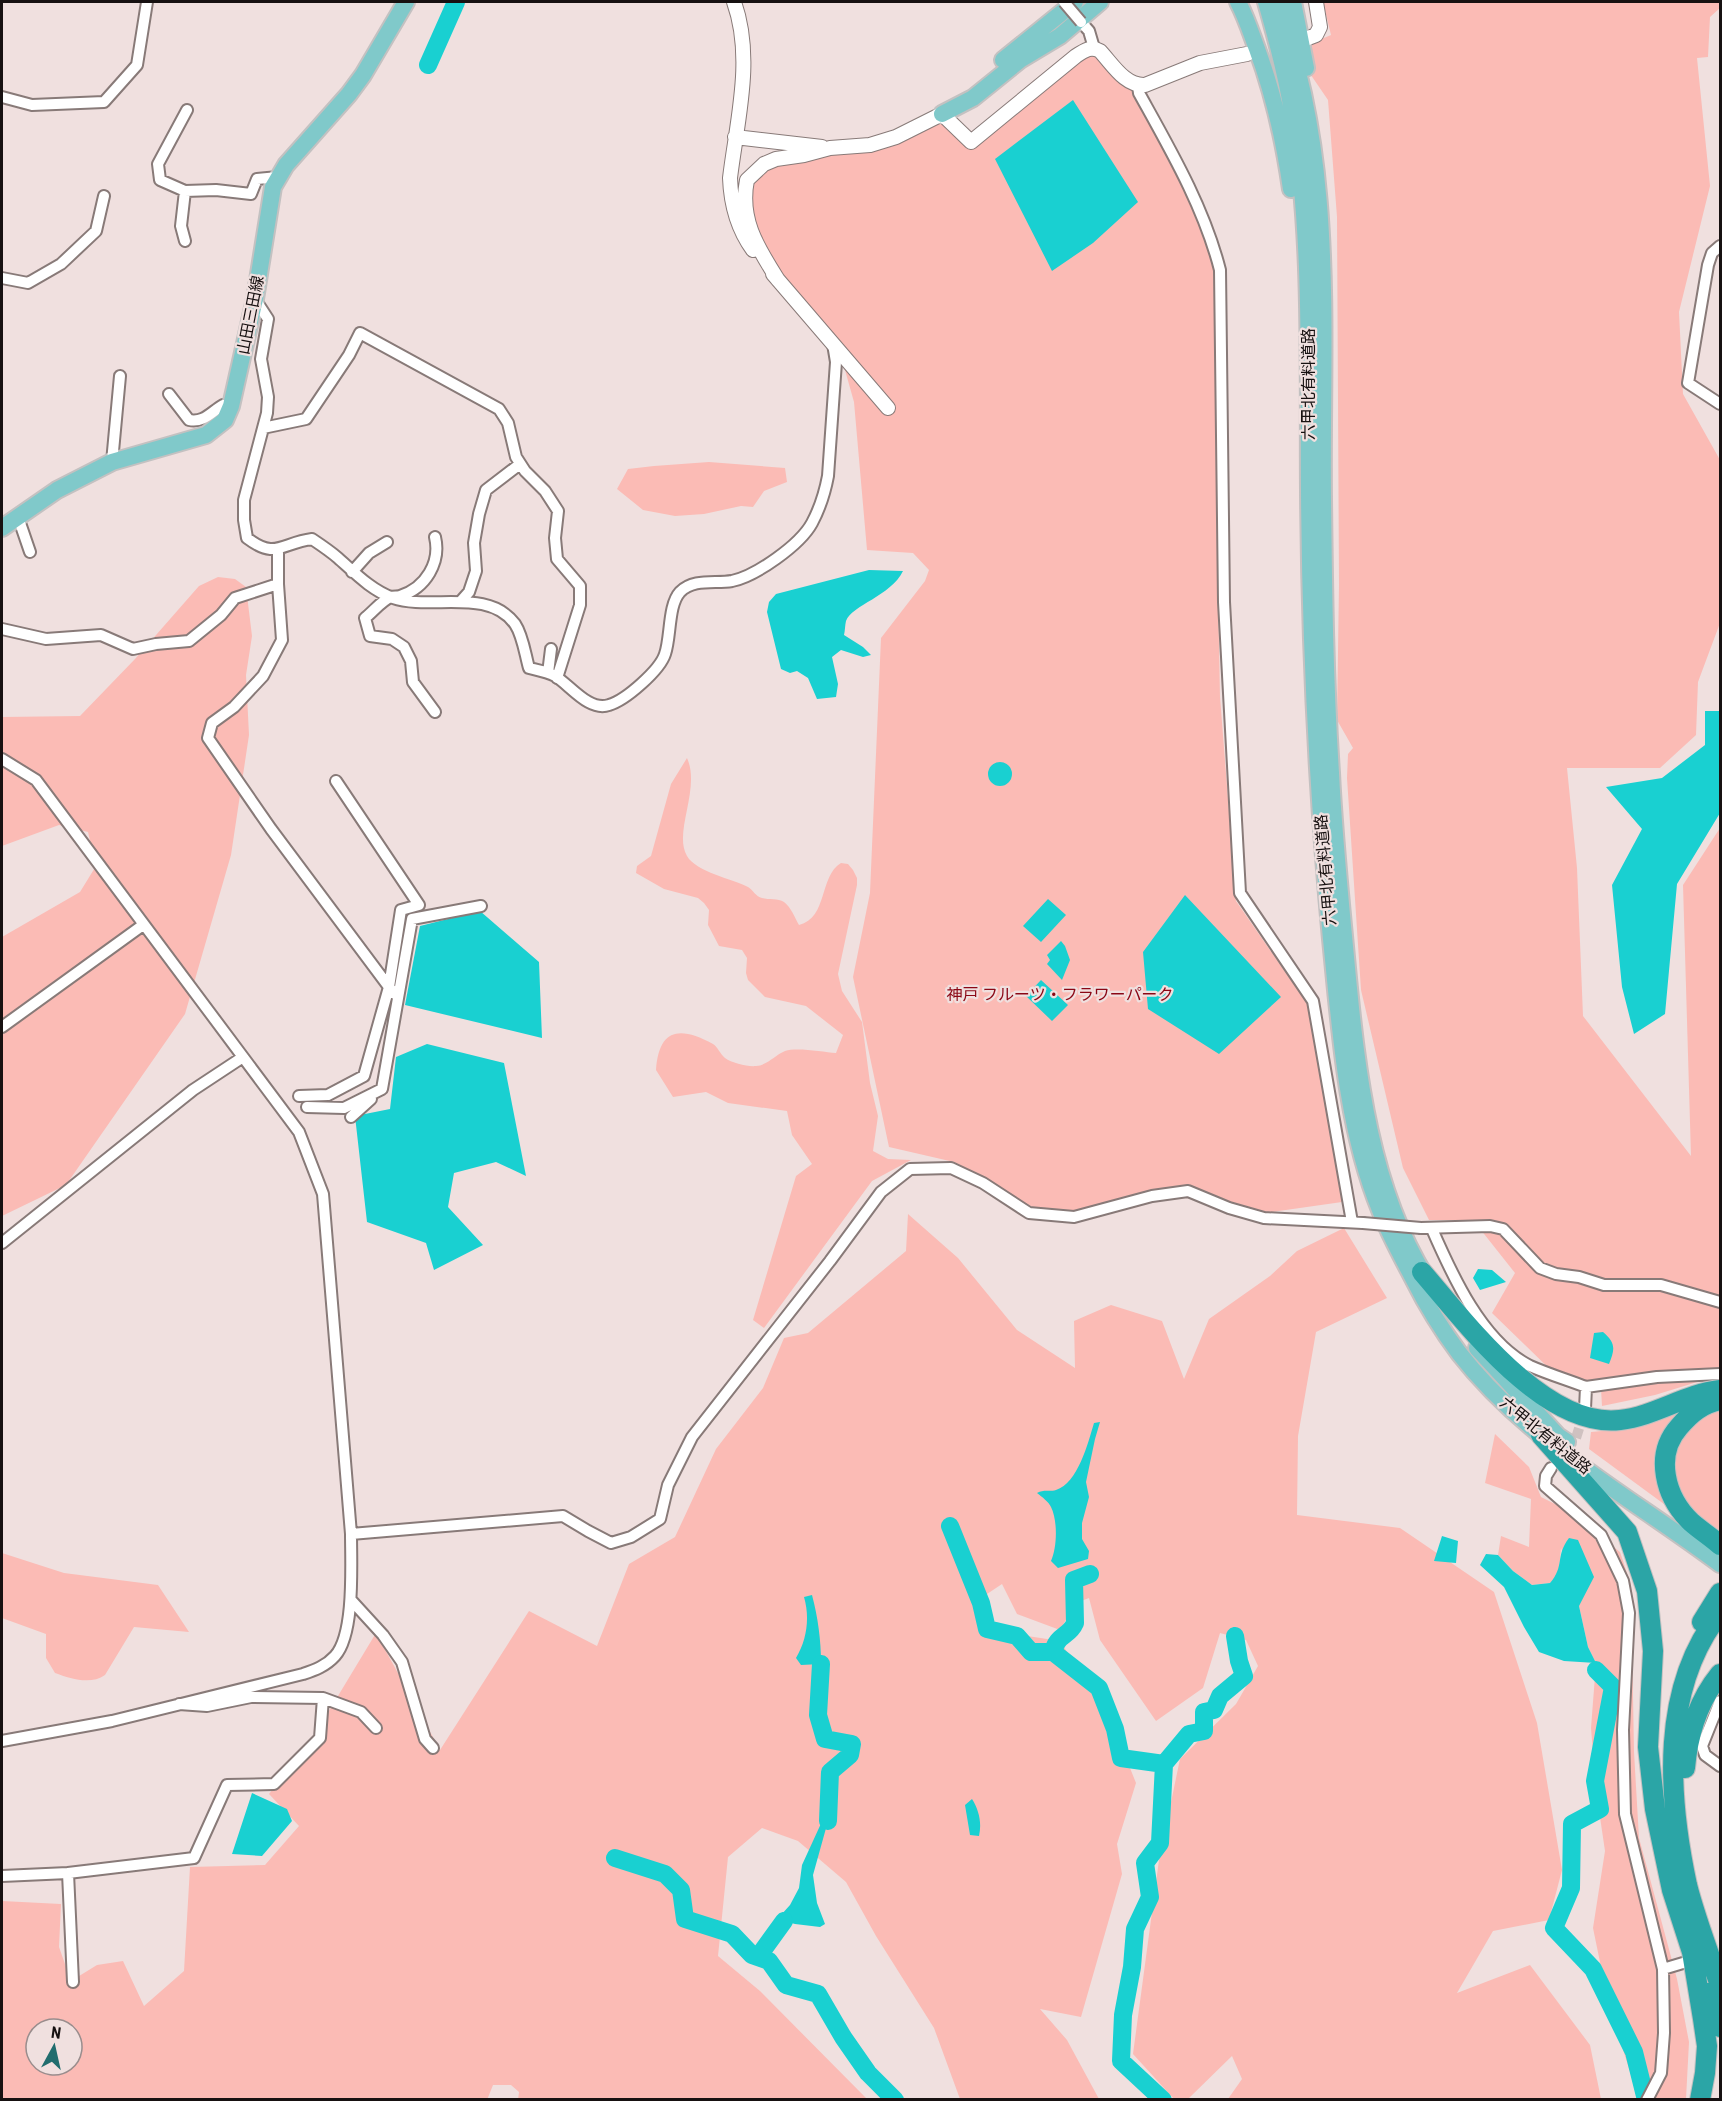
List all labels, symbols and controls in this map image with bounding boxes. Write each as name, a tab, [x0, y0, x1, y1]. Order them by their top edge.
street label: 山田三田線	[234, 274, 267, 356]
street label: 六甲北有料道路	[1299, 328, 1318, 440]
street label: 六甲北有料道路	[1311, 813, 1340, 927]
park label: 神戸 フルーツ・フラワーパーク	[946, 985, 1174, 1004]
street label: 六甲北有料道路	[1496, 1393, 1595, 1478]
north arrow	[24, 2017, 84, 2077]
text: N	[50, 2023, 62, 2043]

